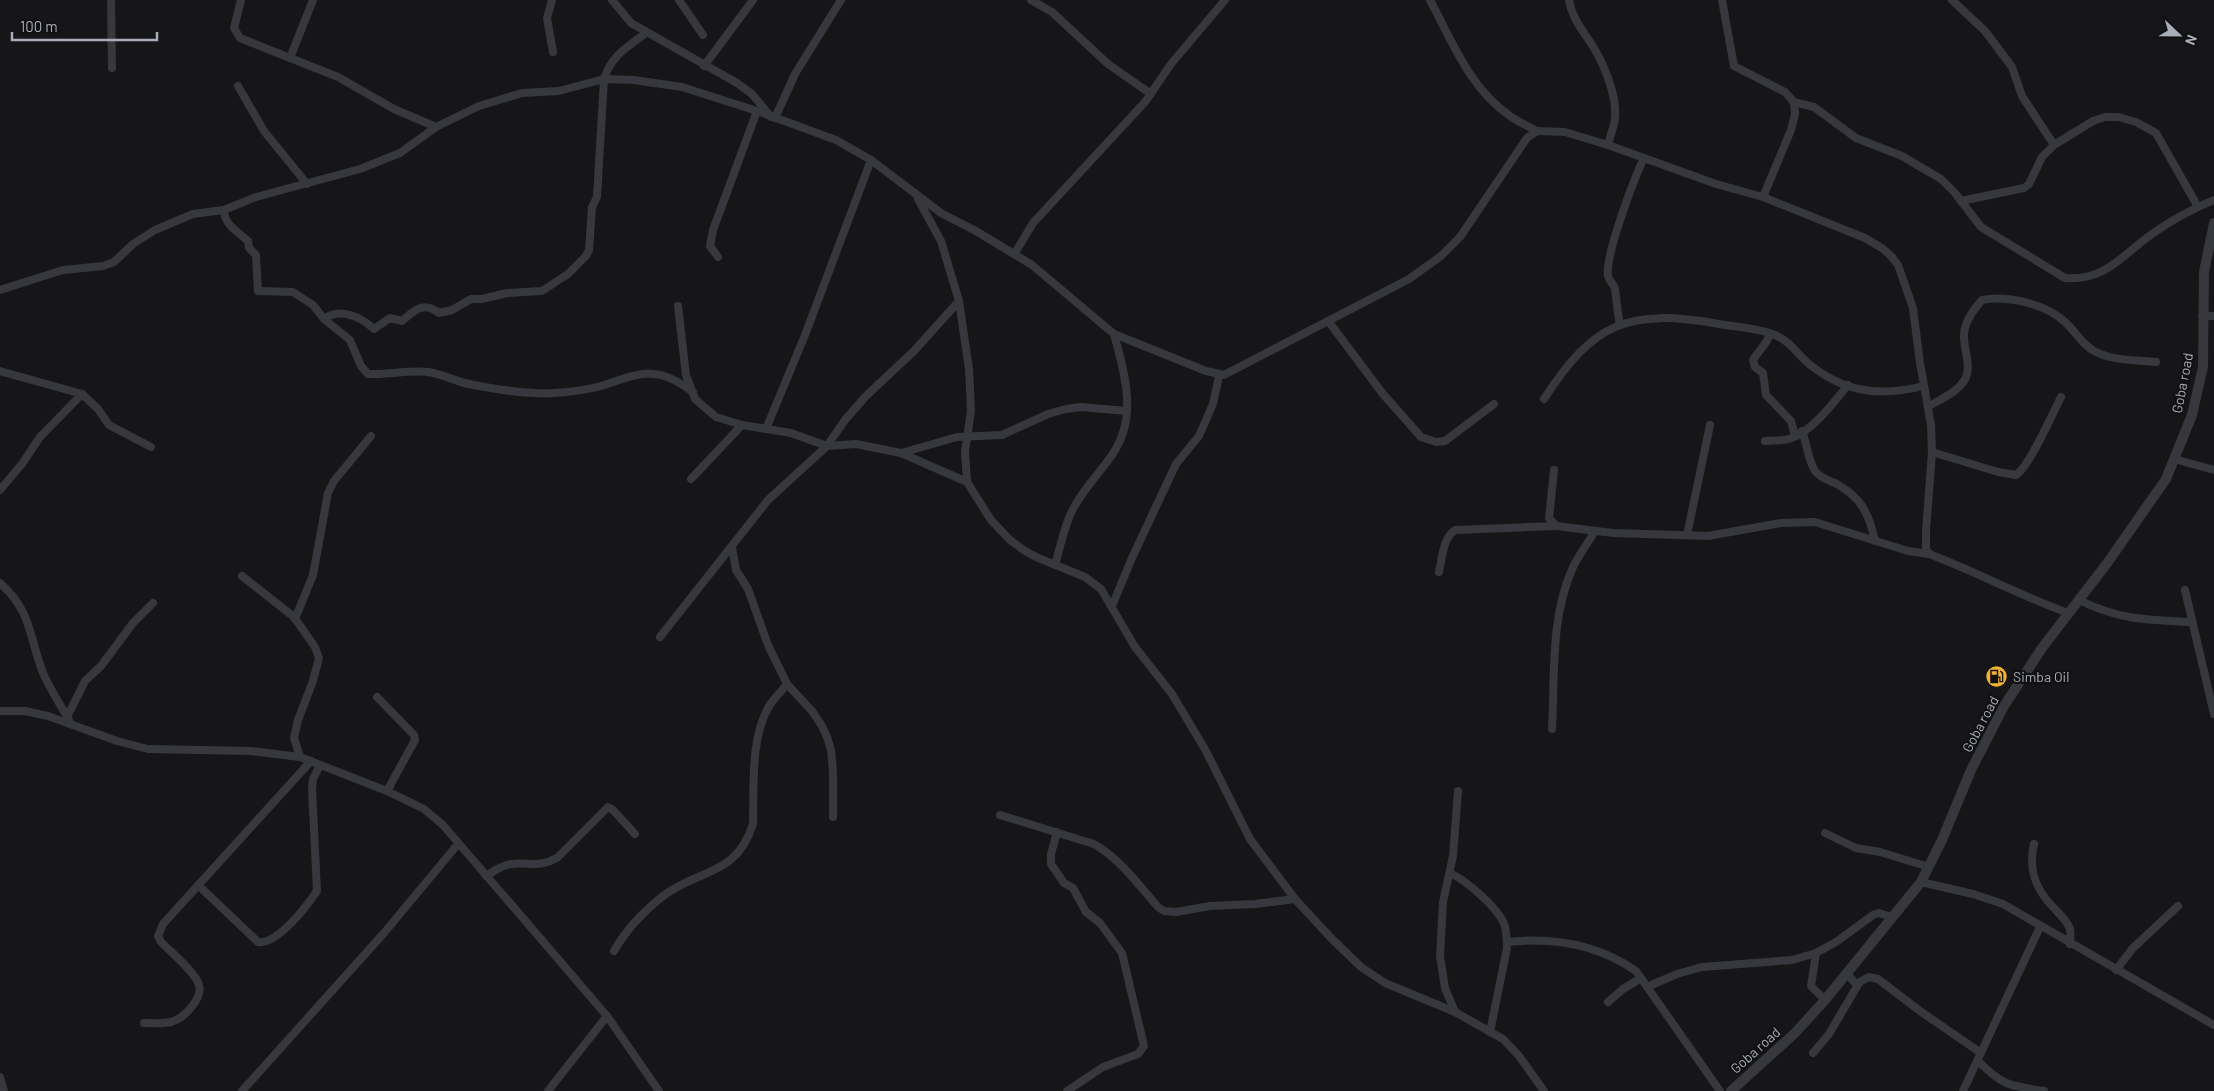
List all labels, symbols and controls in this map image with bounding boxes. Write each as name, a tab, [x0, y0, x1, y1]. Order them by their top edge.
scale bar	[12, 10, 158, 42]
north arrow	[2154, 10, 2204, 60]
text: 100 m	[20, 17, 58, 35]
text: N	[2182, 33, 2201, 48]
street label: Goba road	[2168, 351, 2196, 415]
fuel station icon: Simba Oil	[1985, 664, 2009, 688]
place label: Simba Oil	[2013, 668, 2069, 685]
street label: Goba road	[1958, 693, 2002, 755]
street label: Goba road	[1727, 1023, 1783, 1077]

